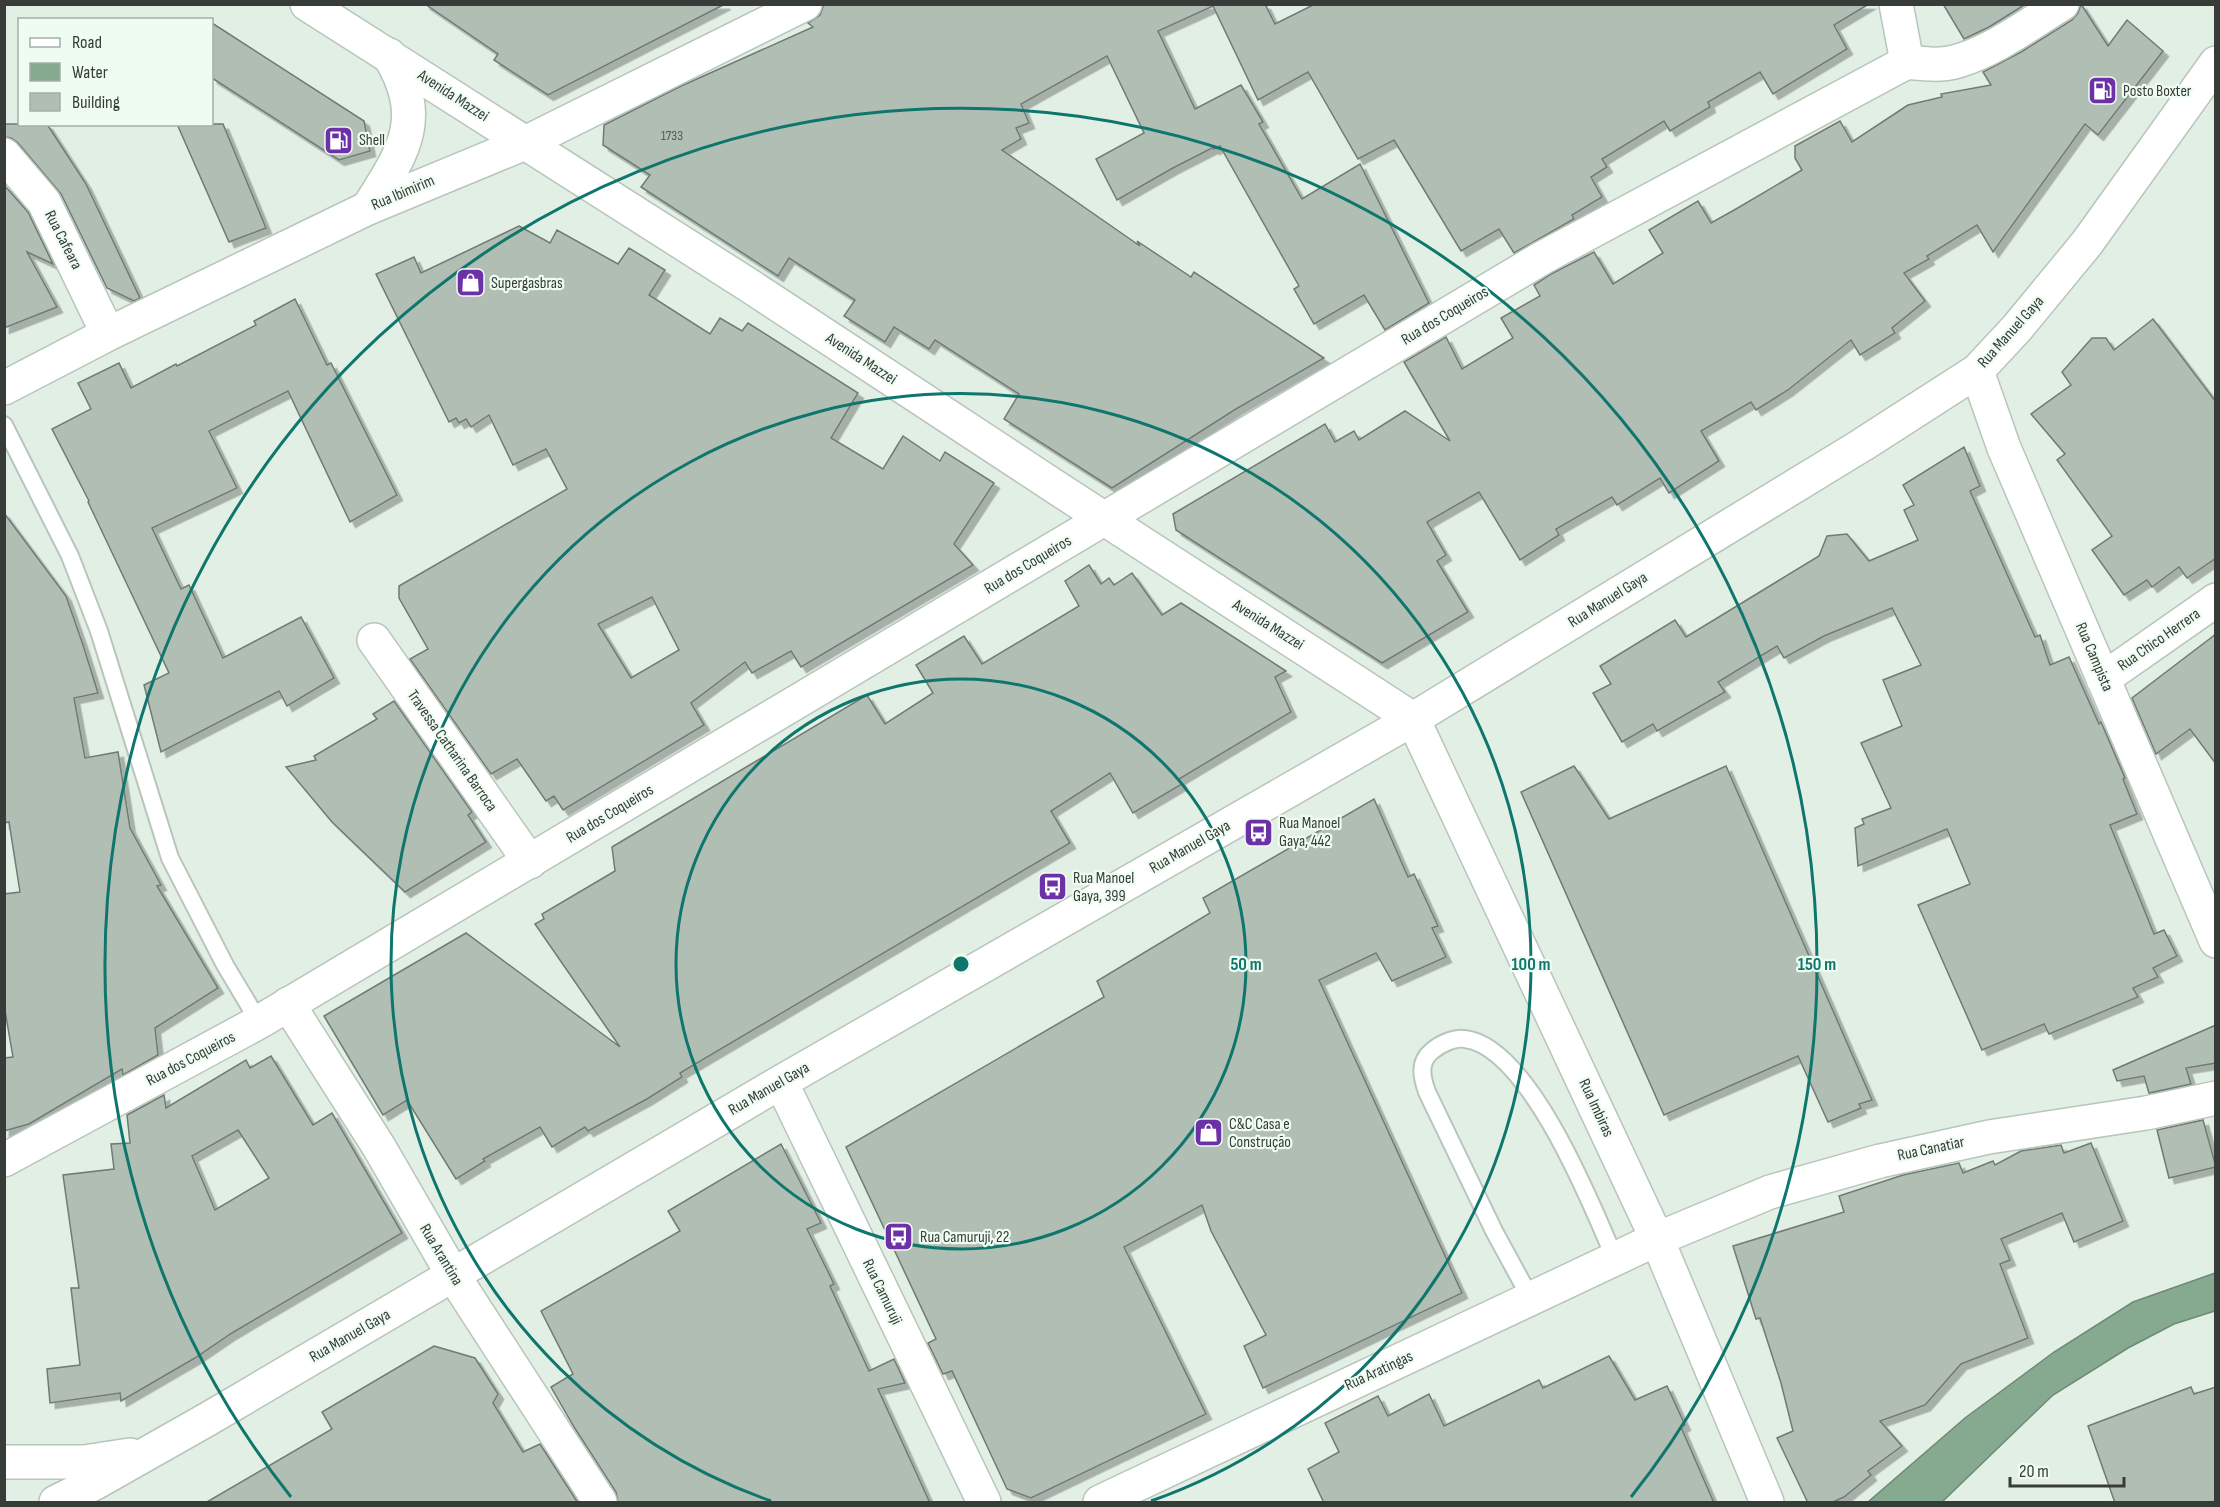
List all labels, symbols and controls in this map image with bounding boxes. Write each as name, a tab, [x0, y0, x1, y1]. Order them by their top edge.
legend	[18, 18, 213, 126]
text: Road	[72, 32, 102, 53]
text: Water	[72, 62, 108, 83]
street label: Avenida Mazzei	[413, 66, 492, 126]
fuel station icon: Posto Boxter	[2086, 75, 2118, 107]
place label: Posto Boxter	[2123, 82, 2192, 101]
text: Building	[72, 92, 120, 113]
fuel station icon: Shell	[322, 124, 354, 156]
house number: 1733	[661, 127, 683, 144]
place label: Shell	[359, 131, 385, 150]
street label: Rua Ibimirim	[369, 171, 437, 215]
street label: Rua Cafeara	[40, 207, 86, 273]
shop icon: Supergasbras	[454, 267, 486, 299]
place label: Supergasbras	[491, 274, 563, 293]
street label: Rua dos Coqueiros	[1398, 282, 1492, 349]
street label: Rua Manuel Gaya	[1974, 292, 2048, 372]
street label: Avenida Mazzei	[821, 329, 900, 389]
street label: Rua dos Coqueiros	[981, 531, 1075, 598]
street label: Rua Manuel Gaya	[1565, 568, 1651, 632]
street label: Avenida Mazzei	[1228, 595, 1307, 654]
street label: Rua Chico Herrera	[2114, 605, 2204, 675]
street label: Rua Campista	[2071, 620, 2117, 694]
street label: Travessa Catharina Barroca	[403, 687, 501, 815]
street label: Rua dos Coqueiros	[563, 780, 657, 847]
place label: Rua Manoel Gaya, 442	[1279, 814, 1340, 851]
street label: Rua Manuel Gaya	[1146, 816, 1234, 878]
bus stop icon: Rua Manoel Gaya, 442	[1242, 816, 1274, 848]
place label: Rua Manoel Gaya, 399	[1073, 869, 1134, 906]
bus stop icon: Rua Manoel Gaya, 399	[1036, 871, 1068, 903]
centre of rings	[951, 954, 971, 974]
text: 50 m	[1230, 954, 1262, 975]
text: 100 m	[1512, 954, 1551, 975]
text: 150 m	[1798, 954, 1836, 975]
street label: Rua dos Coqueiros	[143, 1027, 239, 1090]
street label: Rua Manuel Gaya	[725, 1058, 813, 1120]
street label: Rua Imbiras	[1574, 1076, 1618, 1140]
place label: C&C Casa e Construção	[1229, 1115, 1291, 1152]
shop icon: C&C Casa e Construção	[1192, 1117, 1224, 1149]
street label: Rua Canatiar	[1896, 1133, 1967, 1165]
street label: Rua Arantina	[415, 1221, 467, 1289]
bus stop icon: Rua Camuruji, 22	[883, 1221, 915, 1253]
place label: Rua Camuruji, 22	[920, 1228, 1009, 1247]
street label: Rua Camuruji	[858, 1256, 906, 1328]
street label: Rua Manuel Gaya	[306, 1305, 394, 1367]
street label: Rua Aratingas	[1342, 1347, 1416, 1395]
scale bar	[2010, 1450, 2124, 1488]
text: 20 m	[2019, 1461, 2049, 1482]

